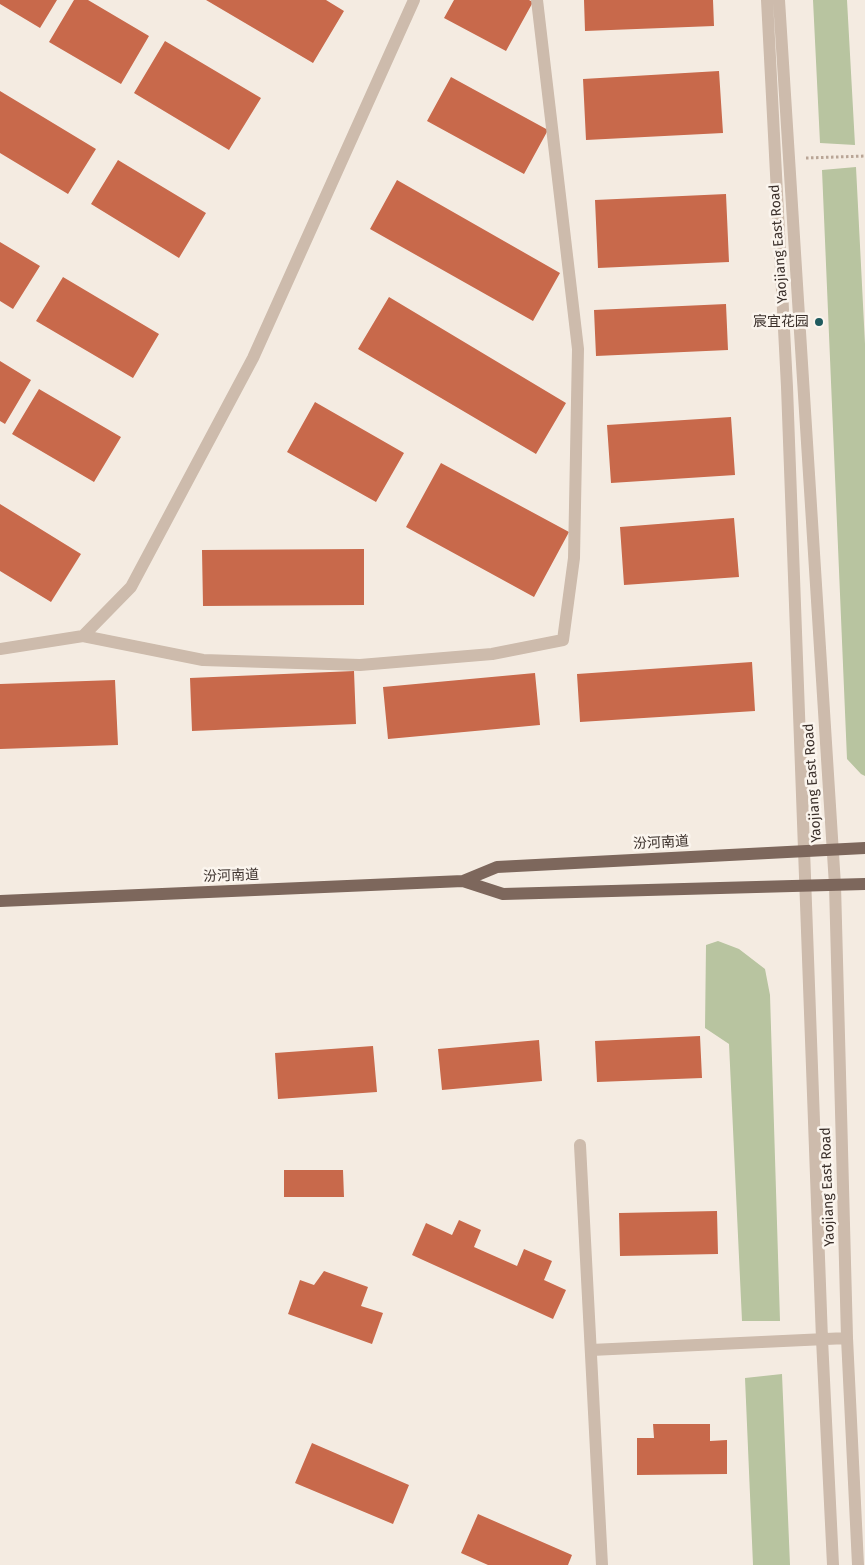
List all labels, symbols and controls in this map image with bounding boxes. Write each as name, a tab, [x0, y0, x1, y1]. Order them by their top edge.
street label: Yaojiang East Road	[766, 184, 792, 304]
place label: 宸宜花园	[753, 314, 809, 330]
marker: 宸宜花园	[813, 316, 825, 328]
street label: Yaojiang East Road	[800, 723, 826, 843]
street label: 汾河南道	[633, 833, 689, 853]
street label: 汾河南道	[203, 867, 259, 885]
street label: Yaojiang East Road	[818, 1127, 838, 1247]

